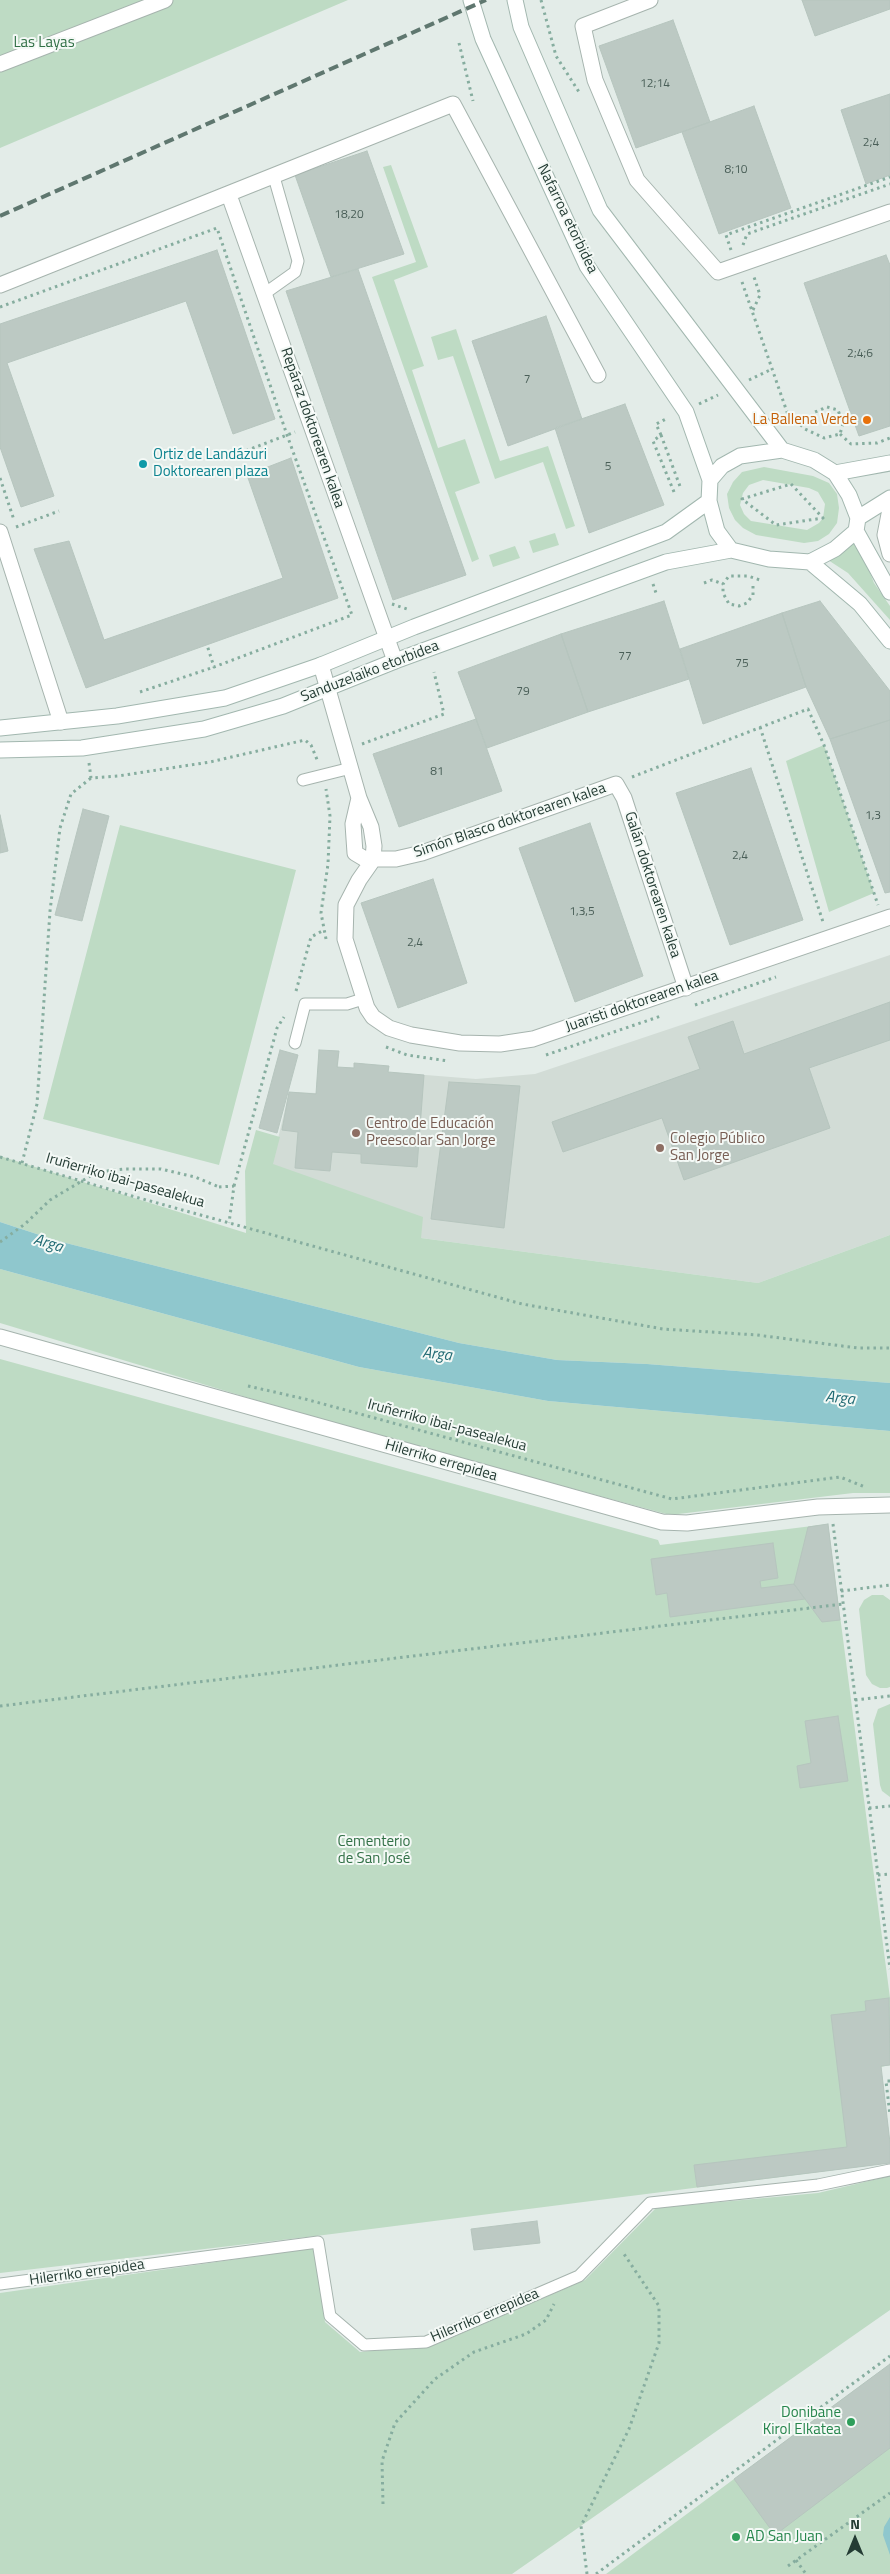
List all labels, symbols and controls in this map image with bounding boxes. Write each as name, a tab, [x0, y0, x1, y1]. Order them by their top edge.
park label: Las Layas	[13, 34, 75, 52]
house number: 12;14	[640, 77, 670, 91]
house number: 2;4	[863, 136, 879, 150]
street label: Nafarroa etorbidea	[533, 161, 601, 277]
house number: 8;10	[724, 163, 748, 177]
house number: 18,20	[334, 208, 364, 222]
street label: Repáraz doktorearen kalea	[276, 345, 348, 511]
house number: 2;4;6	[847, 347, 873, 361]
house number: 7	[524, 373, 530, 387]
place label: La Ballena Verde	[753, 411, 857, 429]
marker: La Ballena Verde	[861, 414, 873, 426]
place label: Ortiz de Landázuri Doktorearen plaza	[153, 446, 268, 481]
marker: Ortiz de Landázuri Doktorearen plaza	[137, 458, 149, 470]
house number: 5	[605, 460, 611, 474]
street label: Sanduzelaiko etorbidea	[298, 637, 442, 707]
house number: 77	[618, 650, 632, 664]
house number: 75	[735, 657, 749, 671]
house number: 79	[516, 685, 530, 699]
house number: 81	[430, 765, 444, 779]
street label: Simón Blasco doktorearen kalea	[412, 780, 608, 862]
house number: 1,3	[865, 809, 881, 823]
street label: Galán doktorearen kalea	[620, 810, 684, 960]
house number: 2,4	[732, 849, 748, 863]
house number: 1,3,5	[569, 905, 595, 919]
house number: 2,4	[407, 936, 423, 950]
street label: Juaristi doktorearen kalea	[563, 967, 721, 1037]
place label: Centro de Educación Preescolar San Jorge	[366, 1115, 495, 1150]
marker: Centro de Educación Preescolar San Jorge	[350, 1127, 362, 1139]
place label: Colegio Público San Jorge	[670, 1130, 765, 1165]
marker: Colegio Público San Jorge	[654, 1142, 666, 1154]
street label: Iruñerriko ibai-pasealekua	[44, 1150, 206, 1212]
water label: Arga	[31, 1231, 65, 1257]
water label: Arga	[421, 1344, 453, 1366]
water label: Arga	[824, 1388, 856, 1410]
street label: Iruñerriko ibai-pasealekua	[365, 1396, 529, 1456]
street label: Hilerriko errepidea	[383, 1436, 499, 1486]
park label: Cementerio de San José	[338, 1833, 410, 1868]
street label: Hilerriko errepidea	[28, 2256, 146, 2290]
street label: Hilerriko errepidea	[428, 2285, 542, 2347]
place label: Donibane Kirol Elkatea	[763, 2404, 841, 2439]
marker: Donibane Kirol Elkatea	[845, 2416, 857, 2428]
text: N	[850, 2513, 860, 2534]
north arrow	[830, 2514, 880, 2564]
place label: AD San Juan	[746, 2528, 823, 2546]
marker: AD San Juan	[730, 2531, 742, 2543]

